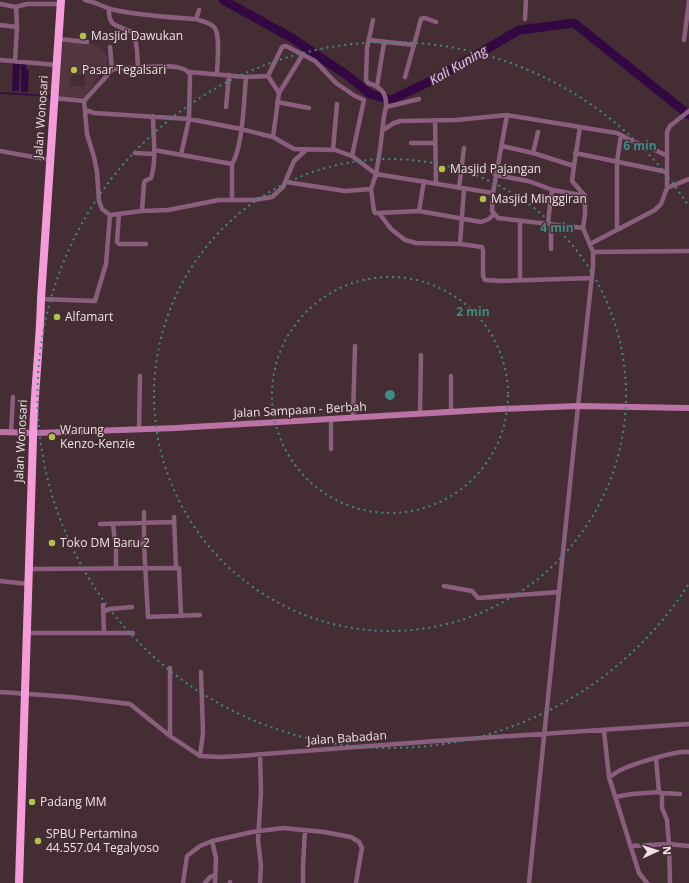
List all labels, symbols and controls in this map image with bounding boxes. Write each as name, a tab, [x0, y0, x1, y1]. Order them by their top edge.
place label: Masjid Dawukan	[91, 27, 183, 44]
marker: Masjid Dawukan	[78, 31, 88, 41]
water label: Kali Kuning	[426, 40, 491, 89]
place label: Pasar Tegalsari	[82, 61, 166, 78]
marker: Pasar Tegalsari	[69, 65, 79, 75]
street label: Jalan Wonosari	[29, 75, 52, 160]
text: 6 min	[623, 137, 657, 154]
place label: Masjid Pajangan	[450, 160, 541, 177]
marker: Masjid Pajangan	[437, 164, 447, 174]
place label: Masjid Minggiran	[491, 190, 587, 207]
marker: Masjid Minggiran	[478, 194, 488, 204]
text: 4 min	[540, 219, 574, 236]
text: 2 min	[456, 303, 490, 320]
place label: Alfamart	[65, 308, 113, 325]
marker: Alfamart	[52, 312, 62, 322]
centre of rings	[383, 388, 397, 402]
street label: Jalan Sampaan - Berbah	[232, 398, 367, 422]
street label: Jalan Wonosari	[10, 399, 31, 484]
place label: Warung Kenzo-Kenzie	[60, 421, 135, 452]
marker: Warung Kenzo-Kenzie	[47, 432, 57, 442]
place label: Toko DM Baru 2	[60, 534, 150, 551]
marker: Toko DM Baru 2	[47, 538, 57, 548]
street label: Jalan Babadan	[306, 726, 387, 749]
place label: Padang MM	[40, 793, 106, 810]
marker: Padang MM	[27, 797, 37, 807]
place label: SPBU Pertamina 44.557.04 Tegalyoso	[46, 825, 159, 856]
north arrow	[637, 831, 677, 871]
marker: SPBU Pertamina 44.557.04 Tegalyoso	[33, 836, 43, 846]
text: N	[660, 846, 675, 855]

